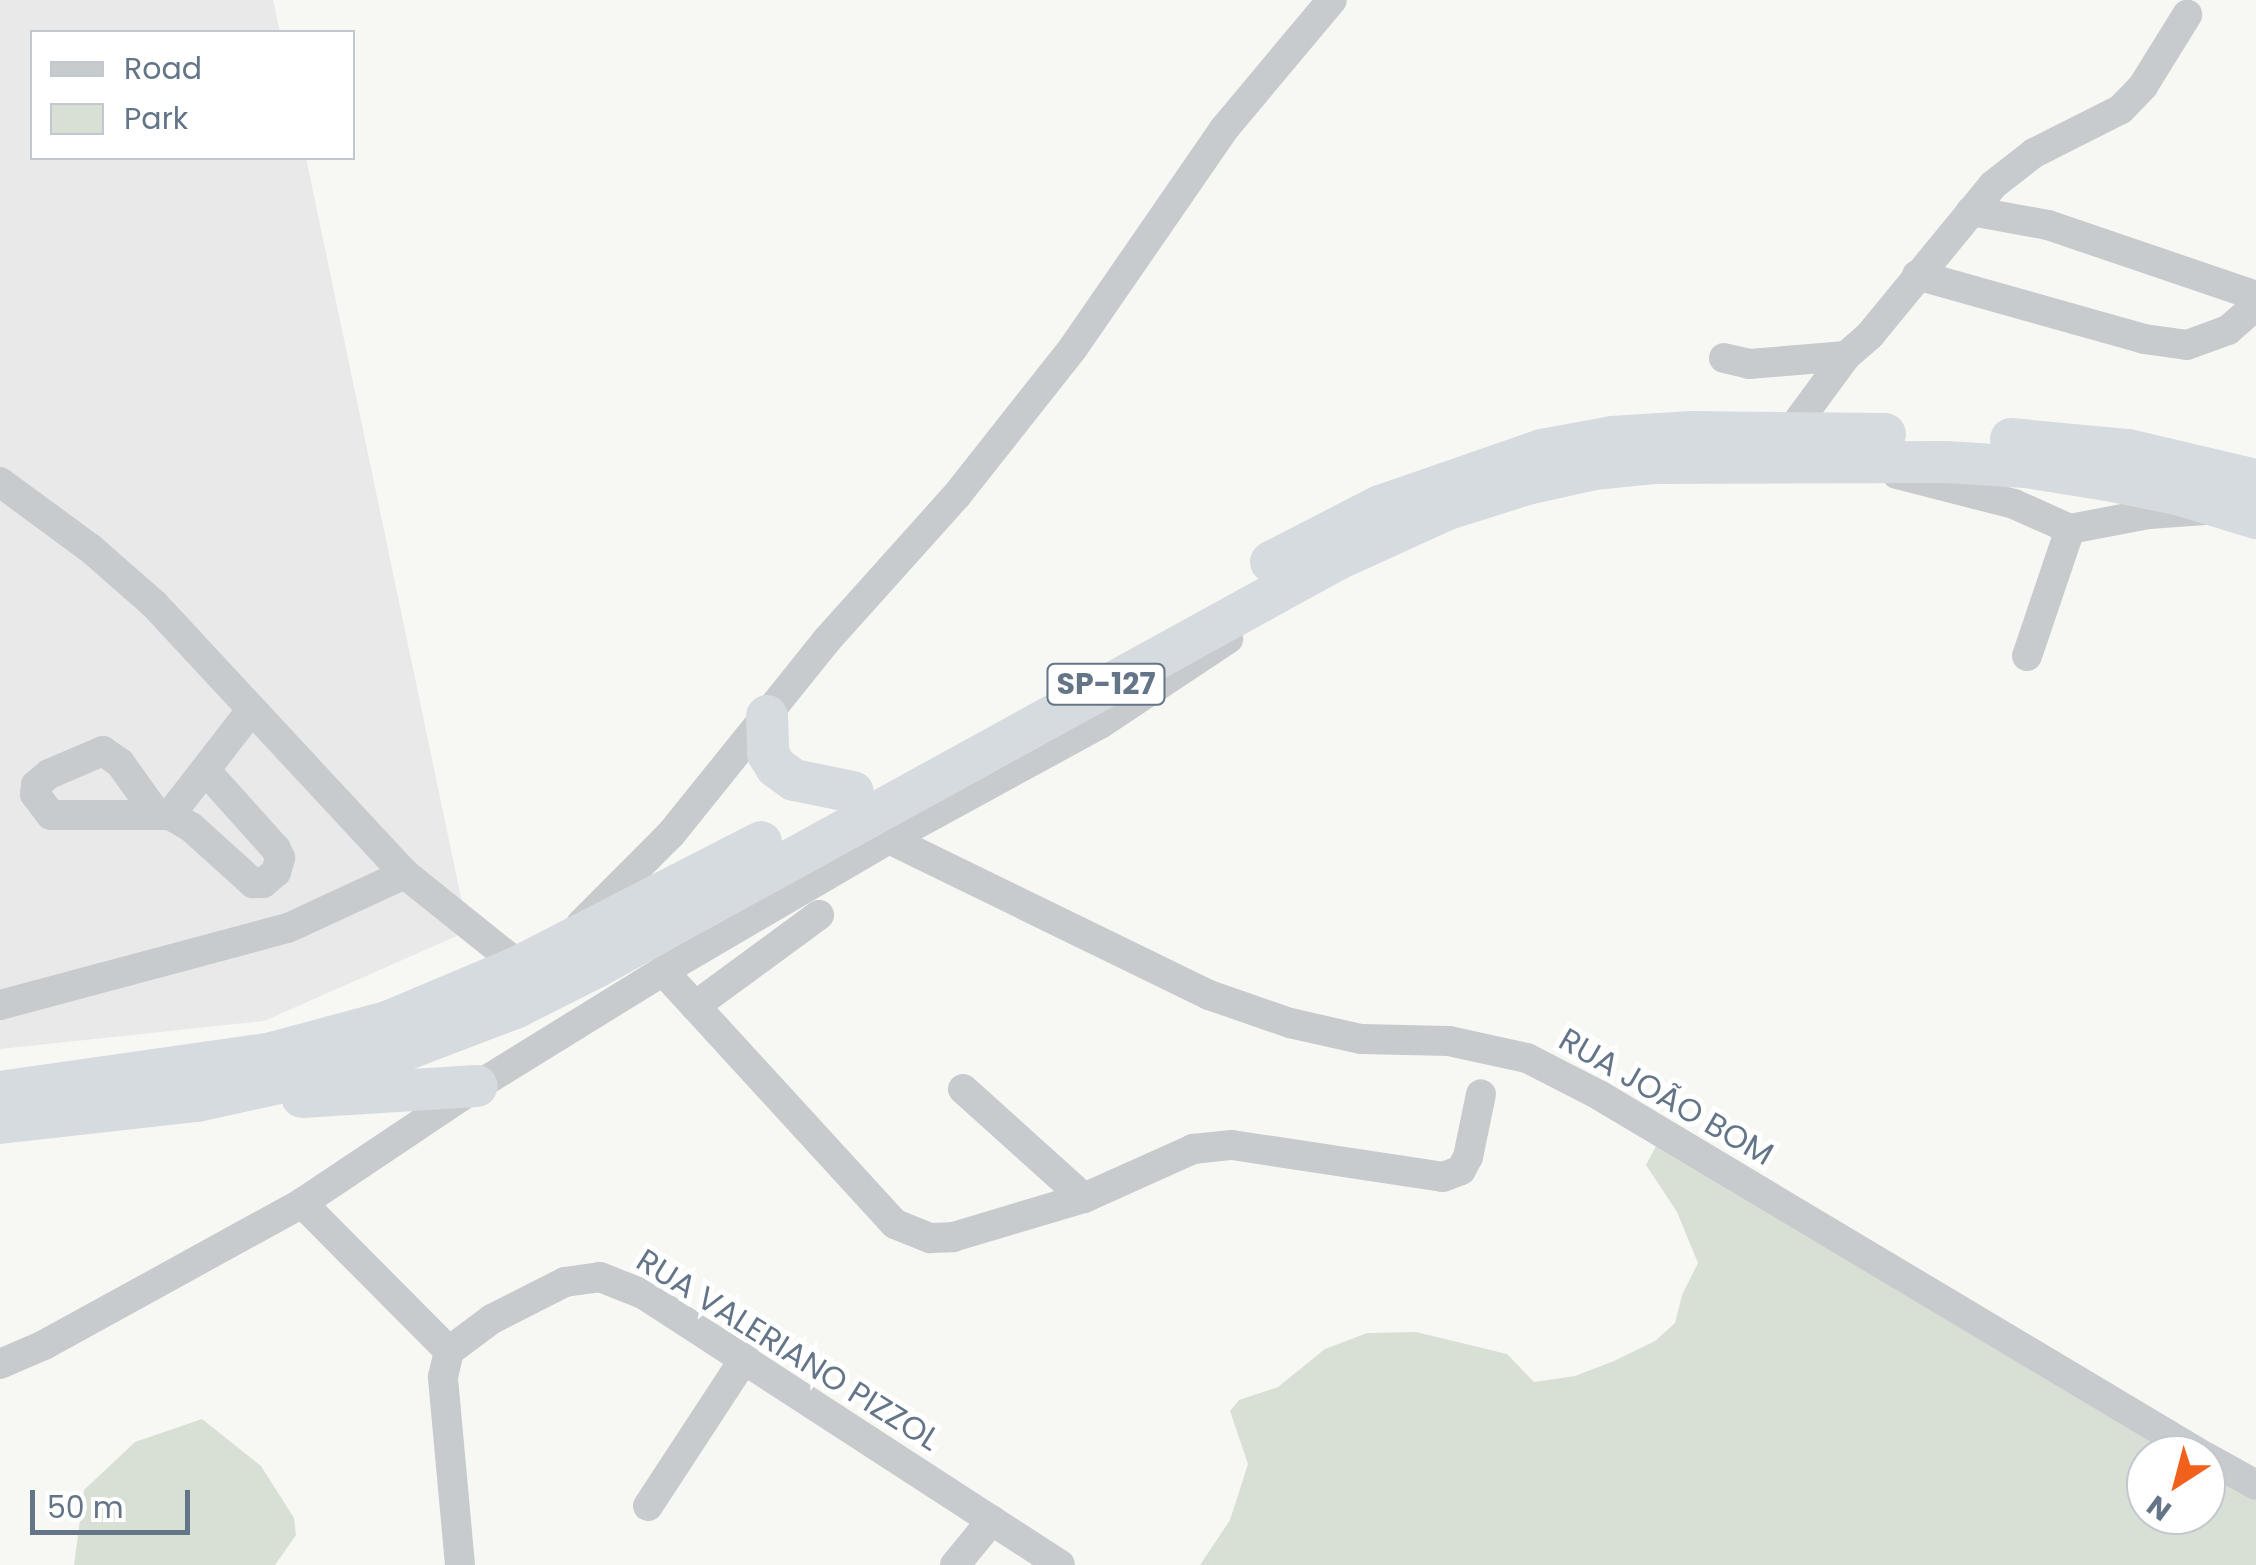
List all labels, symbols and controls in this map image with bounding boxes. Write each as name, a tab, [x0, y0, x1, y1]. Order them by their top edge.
legend	[30, 30, 355, 160]
text: Road	[124, 47, 202, 90]
text: Park	[124, 97, 188, 140]
road number: SP-127	[1046, 659, 1166, 709]
street label: RUA JOÃO BOM	[1552, 1020, 1780, 1174]
street label: RUA VALERIANO PIZZOL	[630, 1241, 946, 1459]
north arrow	[2126, 1435, 2226, 1535]
scale bar	[35, 1470, 195, 1532]
text: 50 m	[47, 1486, 124, 1529]
text: N	[2139, 1486, 2179, 1530]

